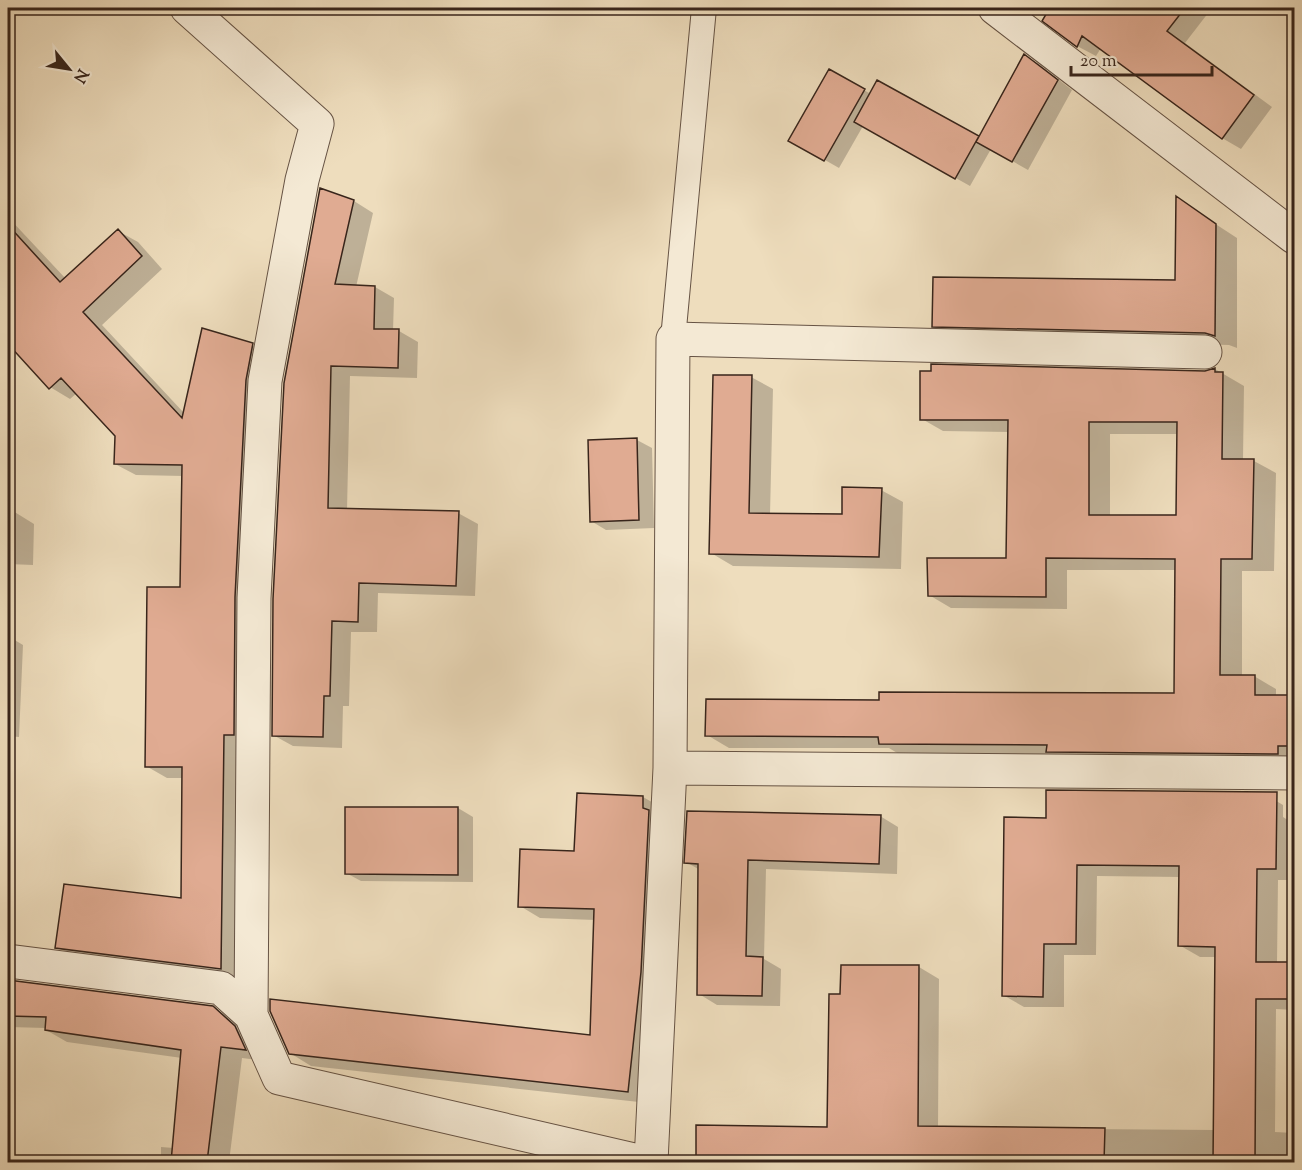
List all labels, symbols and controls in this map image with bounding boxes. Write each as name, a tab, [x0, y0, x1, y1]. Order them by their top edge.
north arrow	[39, 39, 99, 99]
scale bar	[1071, 39, 1212, 77]
text: 20 m	[1080, 49, 1117, 75]
text: N	[67, 64, 93, 87]

